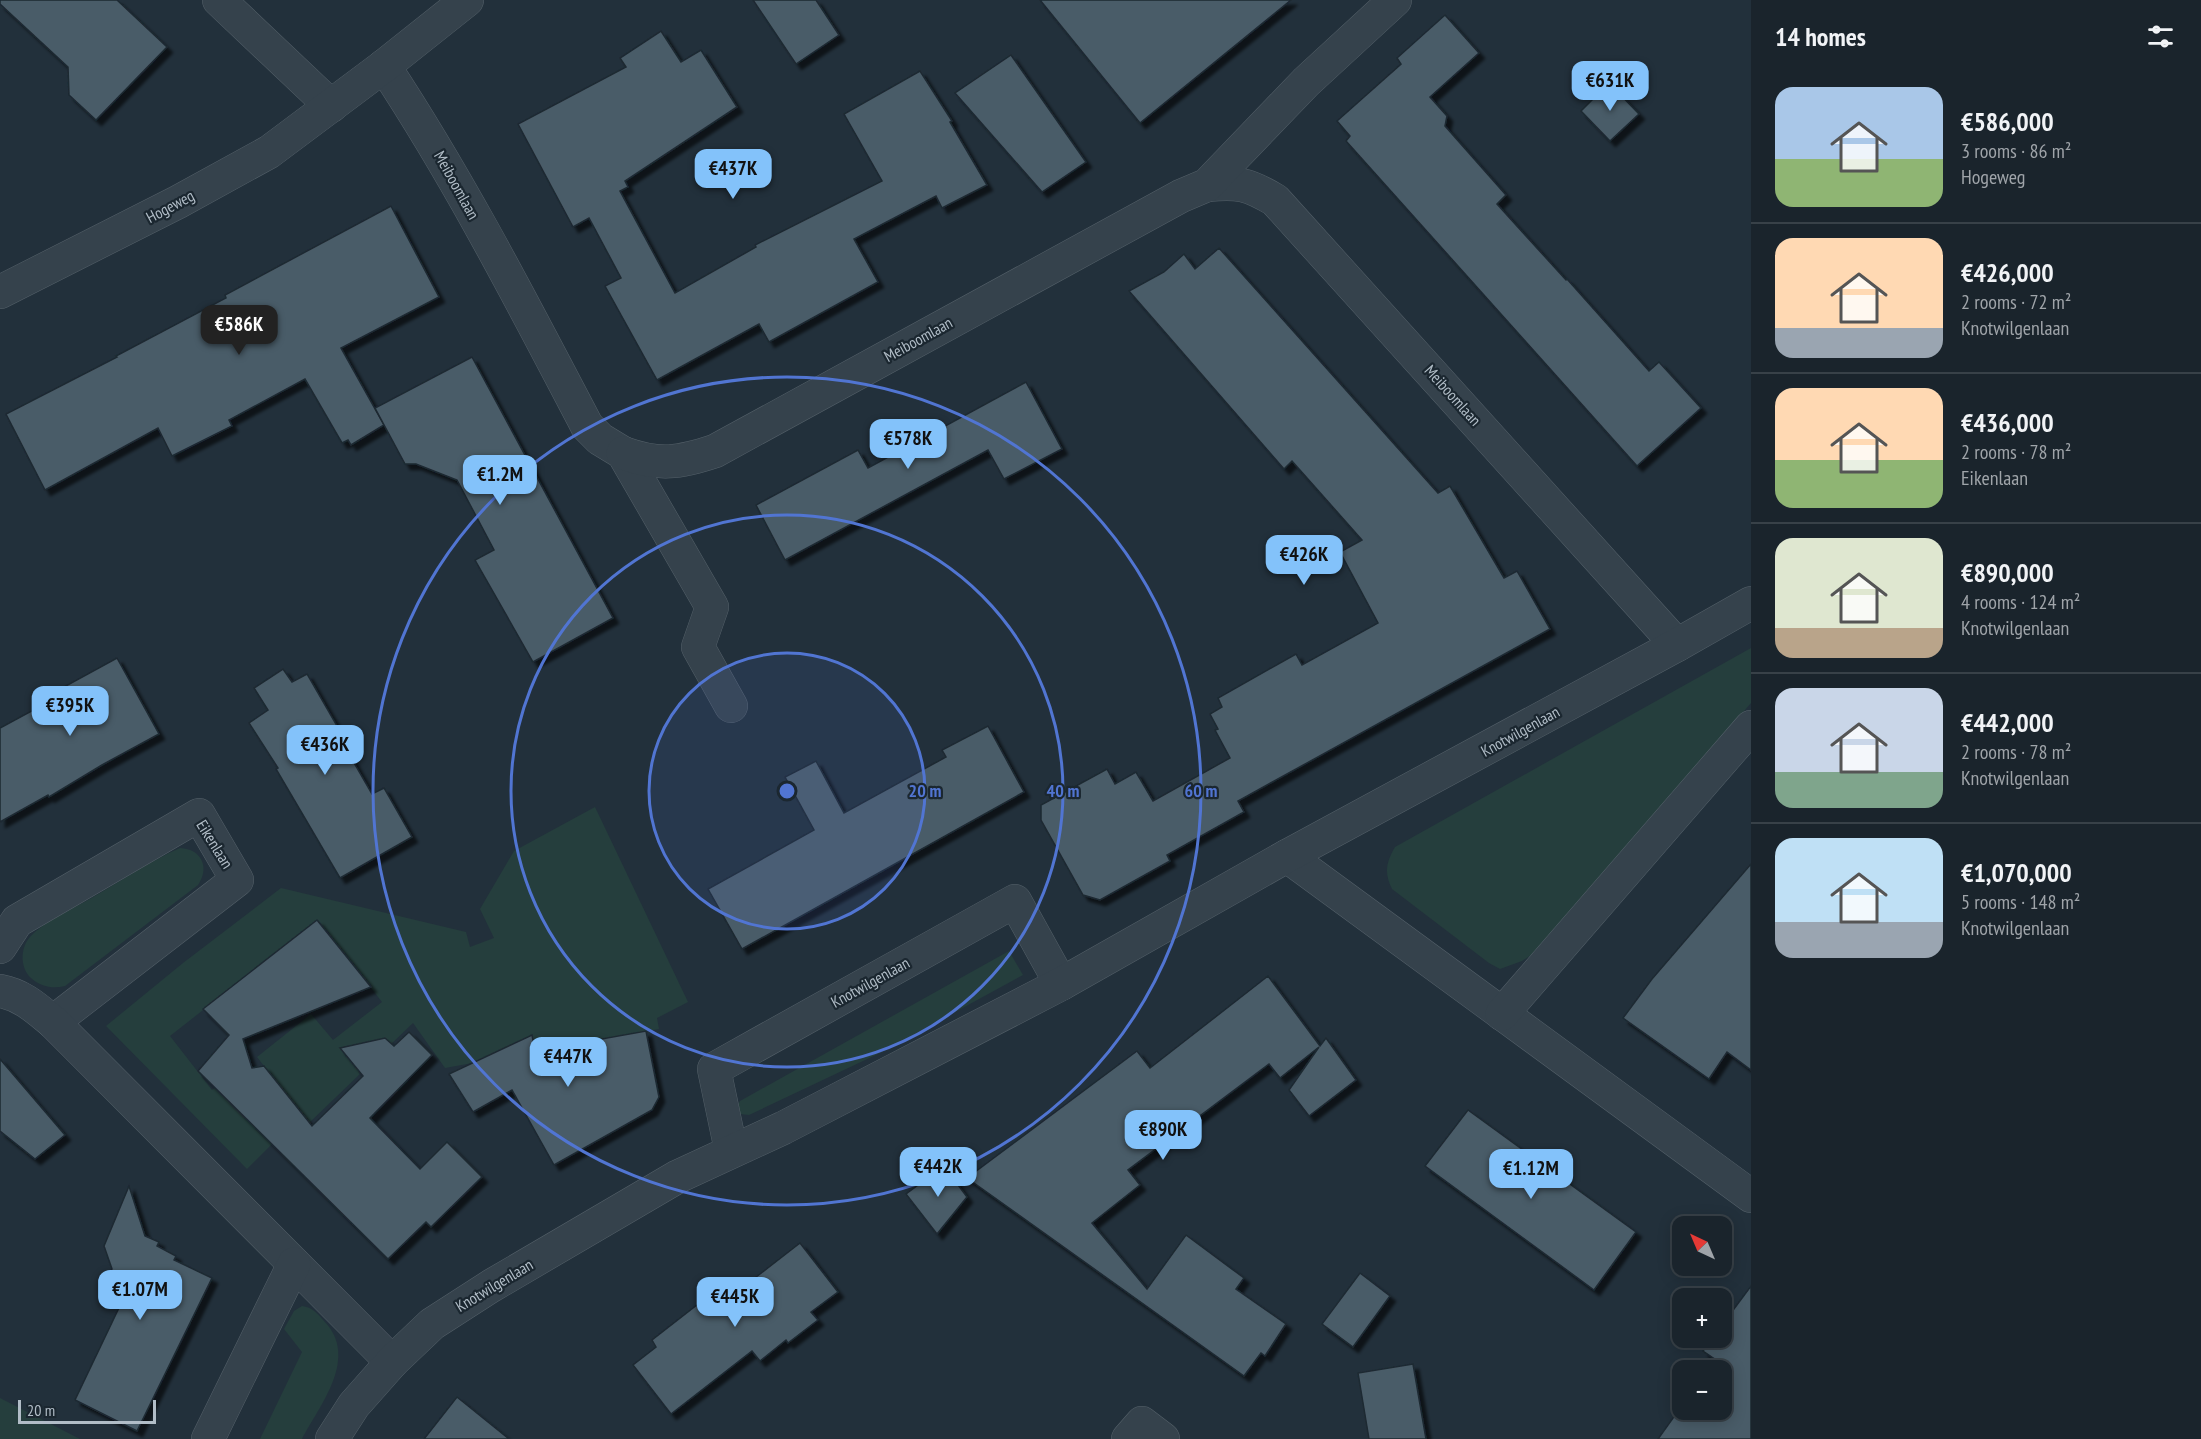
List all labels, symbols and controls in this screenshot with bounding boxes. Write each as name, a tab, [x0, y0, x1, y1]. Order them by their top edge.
text: 14 homes	[1775, 20, 1866, 53]
icon: filters	[2144, 20, 2177, 53]
pin: €631K	[1568, 61, 1652, 112]
text: €631K	[1586, 67, 1634, 93]
text: €586,000	[1961, 105, 2054, 138]
icon: home	[1823, 111, 1895, 183]
text: 3 rooms · 86 m²	[1961, 138, 2071, 164]
street label: Meiboomlaan	[430, 147, 484, 223]
pin: €437K	[691, 149, 775, 200]
text: €437K	[709, 155, 757, 181]
text: Hogeweg	[1961, 164, 2025, 190]
street label: Hogeweg	[143, 185, 197, 227]
text: €426,000	[1961, 256, 2054, 289]
icon: home	[1823, 262, 1895, 334]
text: 2 rooms · 72 m²	[1961, 289, 2071, 315]
pin: €586K	[197, 305, 281, 356]
text: €586K	[215, 311, 263, 337]
street label: Meiboomlaan	[880, 312, 956, 366]
text: Knotwilgenlaan	[1961, 315, 2069, 341]
street label: Meiboomlaan	[1420, 360, 1486, 430]
text: €436,000	[1961, 406, 2054, 439]
icon: home	[1823, 412, 1895, 484]
pin: €578K	[866, 419, 950, 470]
text: €578K	[884, 425, 932, 451]
text: 2 rooms · 78 m²	[1961, 439, 2071, 465]
pin: €1.2M	[458, 455, 542, 506]
text: €1.2M	[477, 461, 523, 487]
text: Eikenlaan	[1961, 465, 2028, 491]
pin: €426K	[1262, 535, 1346, 586]
text: €426K	[1280, 541, 1328, 567]
text: €890,000	[1961, 556, 2054, 589]
icon: home	[1823, 562, 1895, 634]
text: 4 rooms · 124 m²	[1961, 589, 2080, 615]
text: Knotwilgenlaan	[1961, 615, 2069, 641]
pin: €395K	[28, 686, 112, 737]
text: €395K	[46, 692, 94, 718]
street label: Knotwilgenlaan	[1477, 701, 1563, 761]
text: €442,000	[1961, 706, 2054, 739]
icon: home	[1823, 712, 1895, 784]
pin: €436K	[283, 725, 367, 776]
text: €436K	[301, 731, 349, 757]
text: 2 rooms · 78 m²	[1961, 739, 2071, 765]
text: Knotwilgenlaan	[1961, 765, 2069, 791]
text: 20 m	[909, 779, 941, 802]
text: 40 m	[1047, 779, 1079, 802]
text: 60 m	[1185, 779, 1217, 802]
centre of rings	[777, 781, 797, 801]
street label: Eikenlaan	[192, 816, 238, 872]
text: €1,070,000	[1961, 856, 2072, 889]
icon: home	[1823, 862, 1895, 934]
text: 5 rooms · 148 m²	[1961, 889, 2080, 915]
text: Knotwilgenlaan	[1961, 915, 2069, 941]
street label: Knotwilgenlaan	[827, 952, 913, 1012]
pin: €447K	[526, 1037, 610, 1088]
text: €447K	[544, 1043, 592, 1069]
pin: €890K	[1121, 1110, 1205, 1161]
text: €890K	[1139, 1116, 1187, 1142]
pin: €442K	[896, 1147, 980, 1198]
pin: €1.12M	[1482, 1149, 1580, 1200]
text: €442K	[914, 1153, 962, 1179]
text: €1.12M	[1503, 1155, 1559, 1181]
north arrow	[1672, 1216, 1732, 1276]
map controls	[1672, 1216, 1732, 1420]
street label: Knotwilgenlaan	[452, 1254, 536, 1316]
pin: €1.07M	[91, 1270, 189, 1321]
text: €1.07M	[112, 1276, 168, 1302]
pin: €445K	[693, 1277, 777, 1328]
text: €445K	[711, 1283, 759, 1309]
button: +	[1672, 1288, 1732, 1348]
button: −	[1672, 1360, 1732, 1420]
scale bar	[18, 1397, 156, 1424]
text: 20 m	[27, 1400, 55, 1420]

